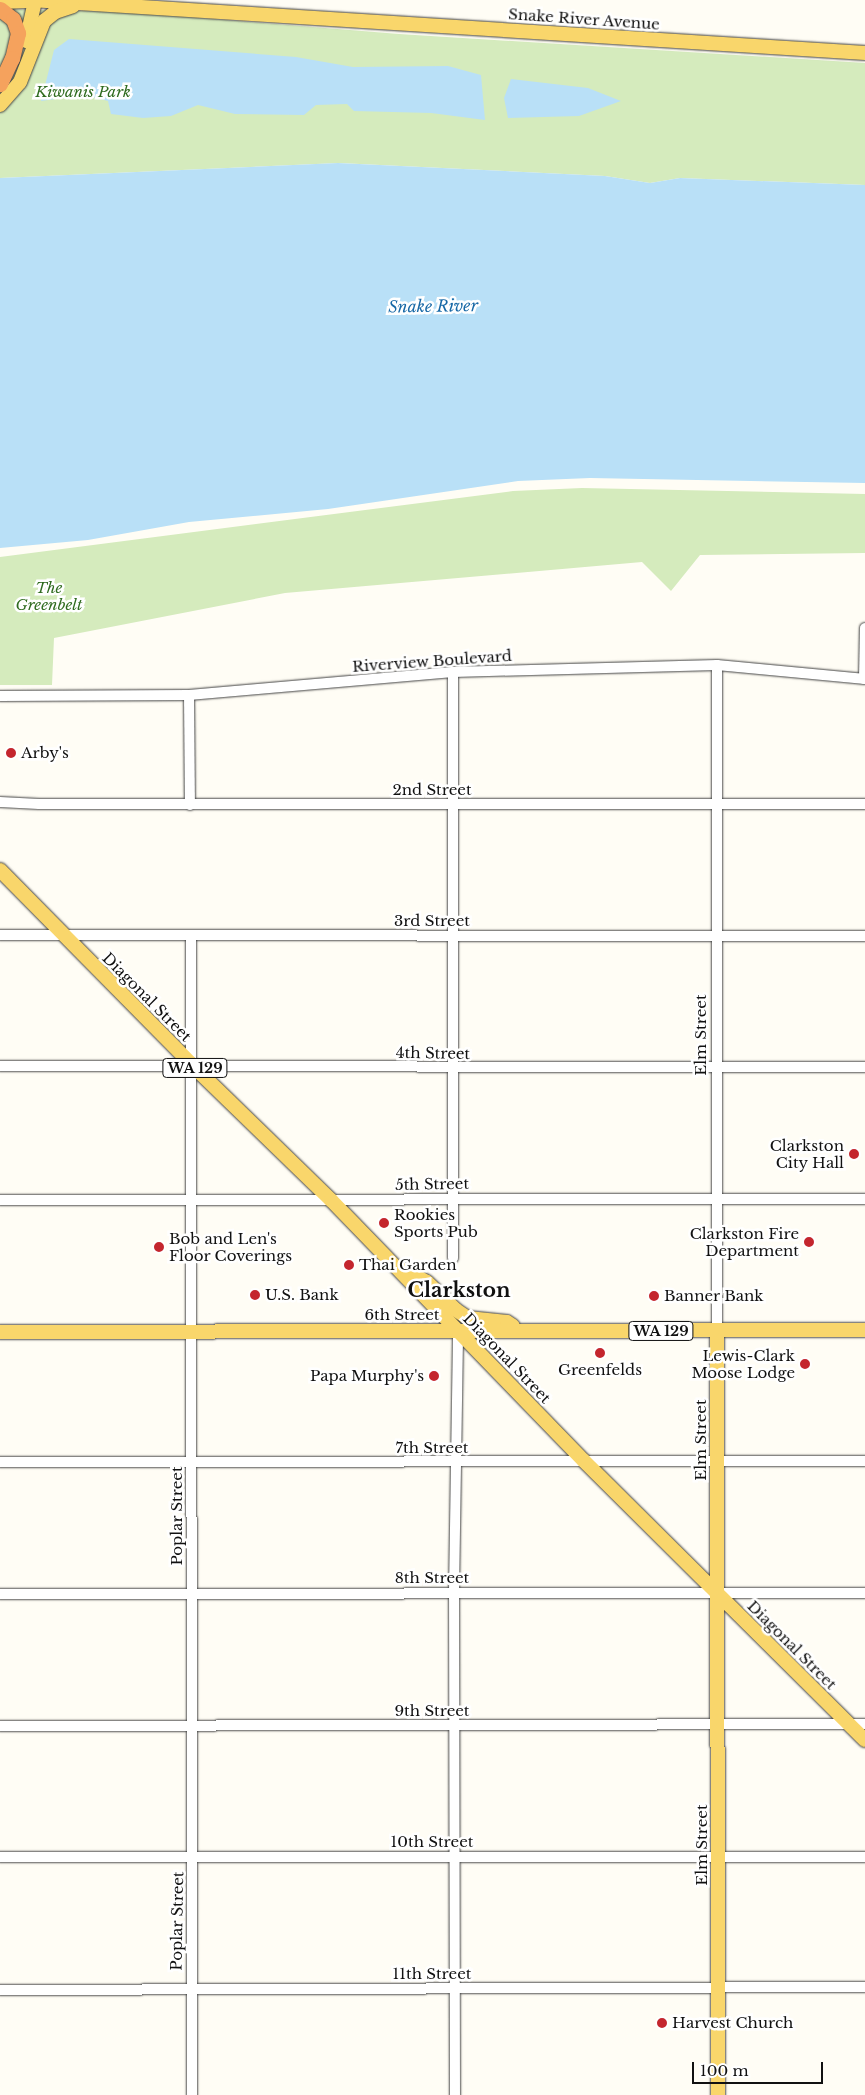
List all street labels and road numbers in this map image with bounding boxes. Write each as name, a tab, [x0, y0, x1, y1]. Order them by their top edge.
street label: Snake River Avenue	[507, 5, 661, 33]
street label: Riverview Boulevard	[351, 646, 513, 676]
street label: 2nd Street	[392, 781, 472, 799]
street label: 3rd Street	[394, 912, 470, 930]
street label: Diagonal Street	[99, 949, 195, 1045]
street label: Elm Street	[692, 994, 710, 1076]
street label: 4th Street	[396, 1043, 470, 1063]
road number: WA 129	[161, 1056, 229, 1080]
street label: 5th Street	[395, 1174, 469, 1194]
street label: 6th Street	[364, 1306, 440, 1324]
street label: Diagonal Street	[459, 1309, 555, 1407]
road number: WA 129	[627, 1320, 695, 1342]
street label: Elm Street	[692, 1399, 710, 1481]
street label: 7th Street	[396, 1439, 468, 1457]
street label: Poplar Street	[168, 1466, 186, 1566]
street label: 8th Street	[395, 1569, 469, 1587]
street label: Diagonal Street	[744, 1597, 840, 1693]
street label: 9th Street	[394, 1702, 470, 1720]
street label: Elm Street	[693, 1804, 711, 1886]
street label: 10th Street	[391, 1833, 473, 1851]
street label: Poplar Street	[167, 1871, 187, 1971]
street label: 11th Street	[393, 1965, 471, 1983]

